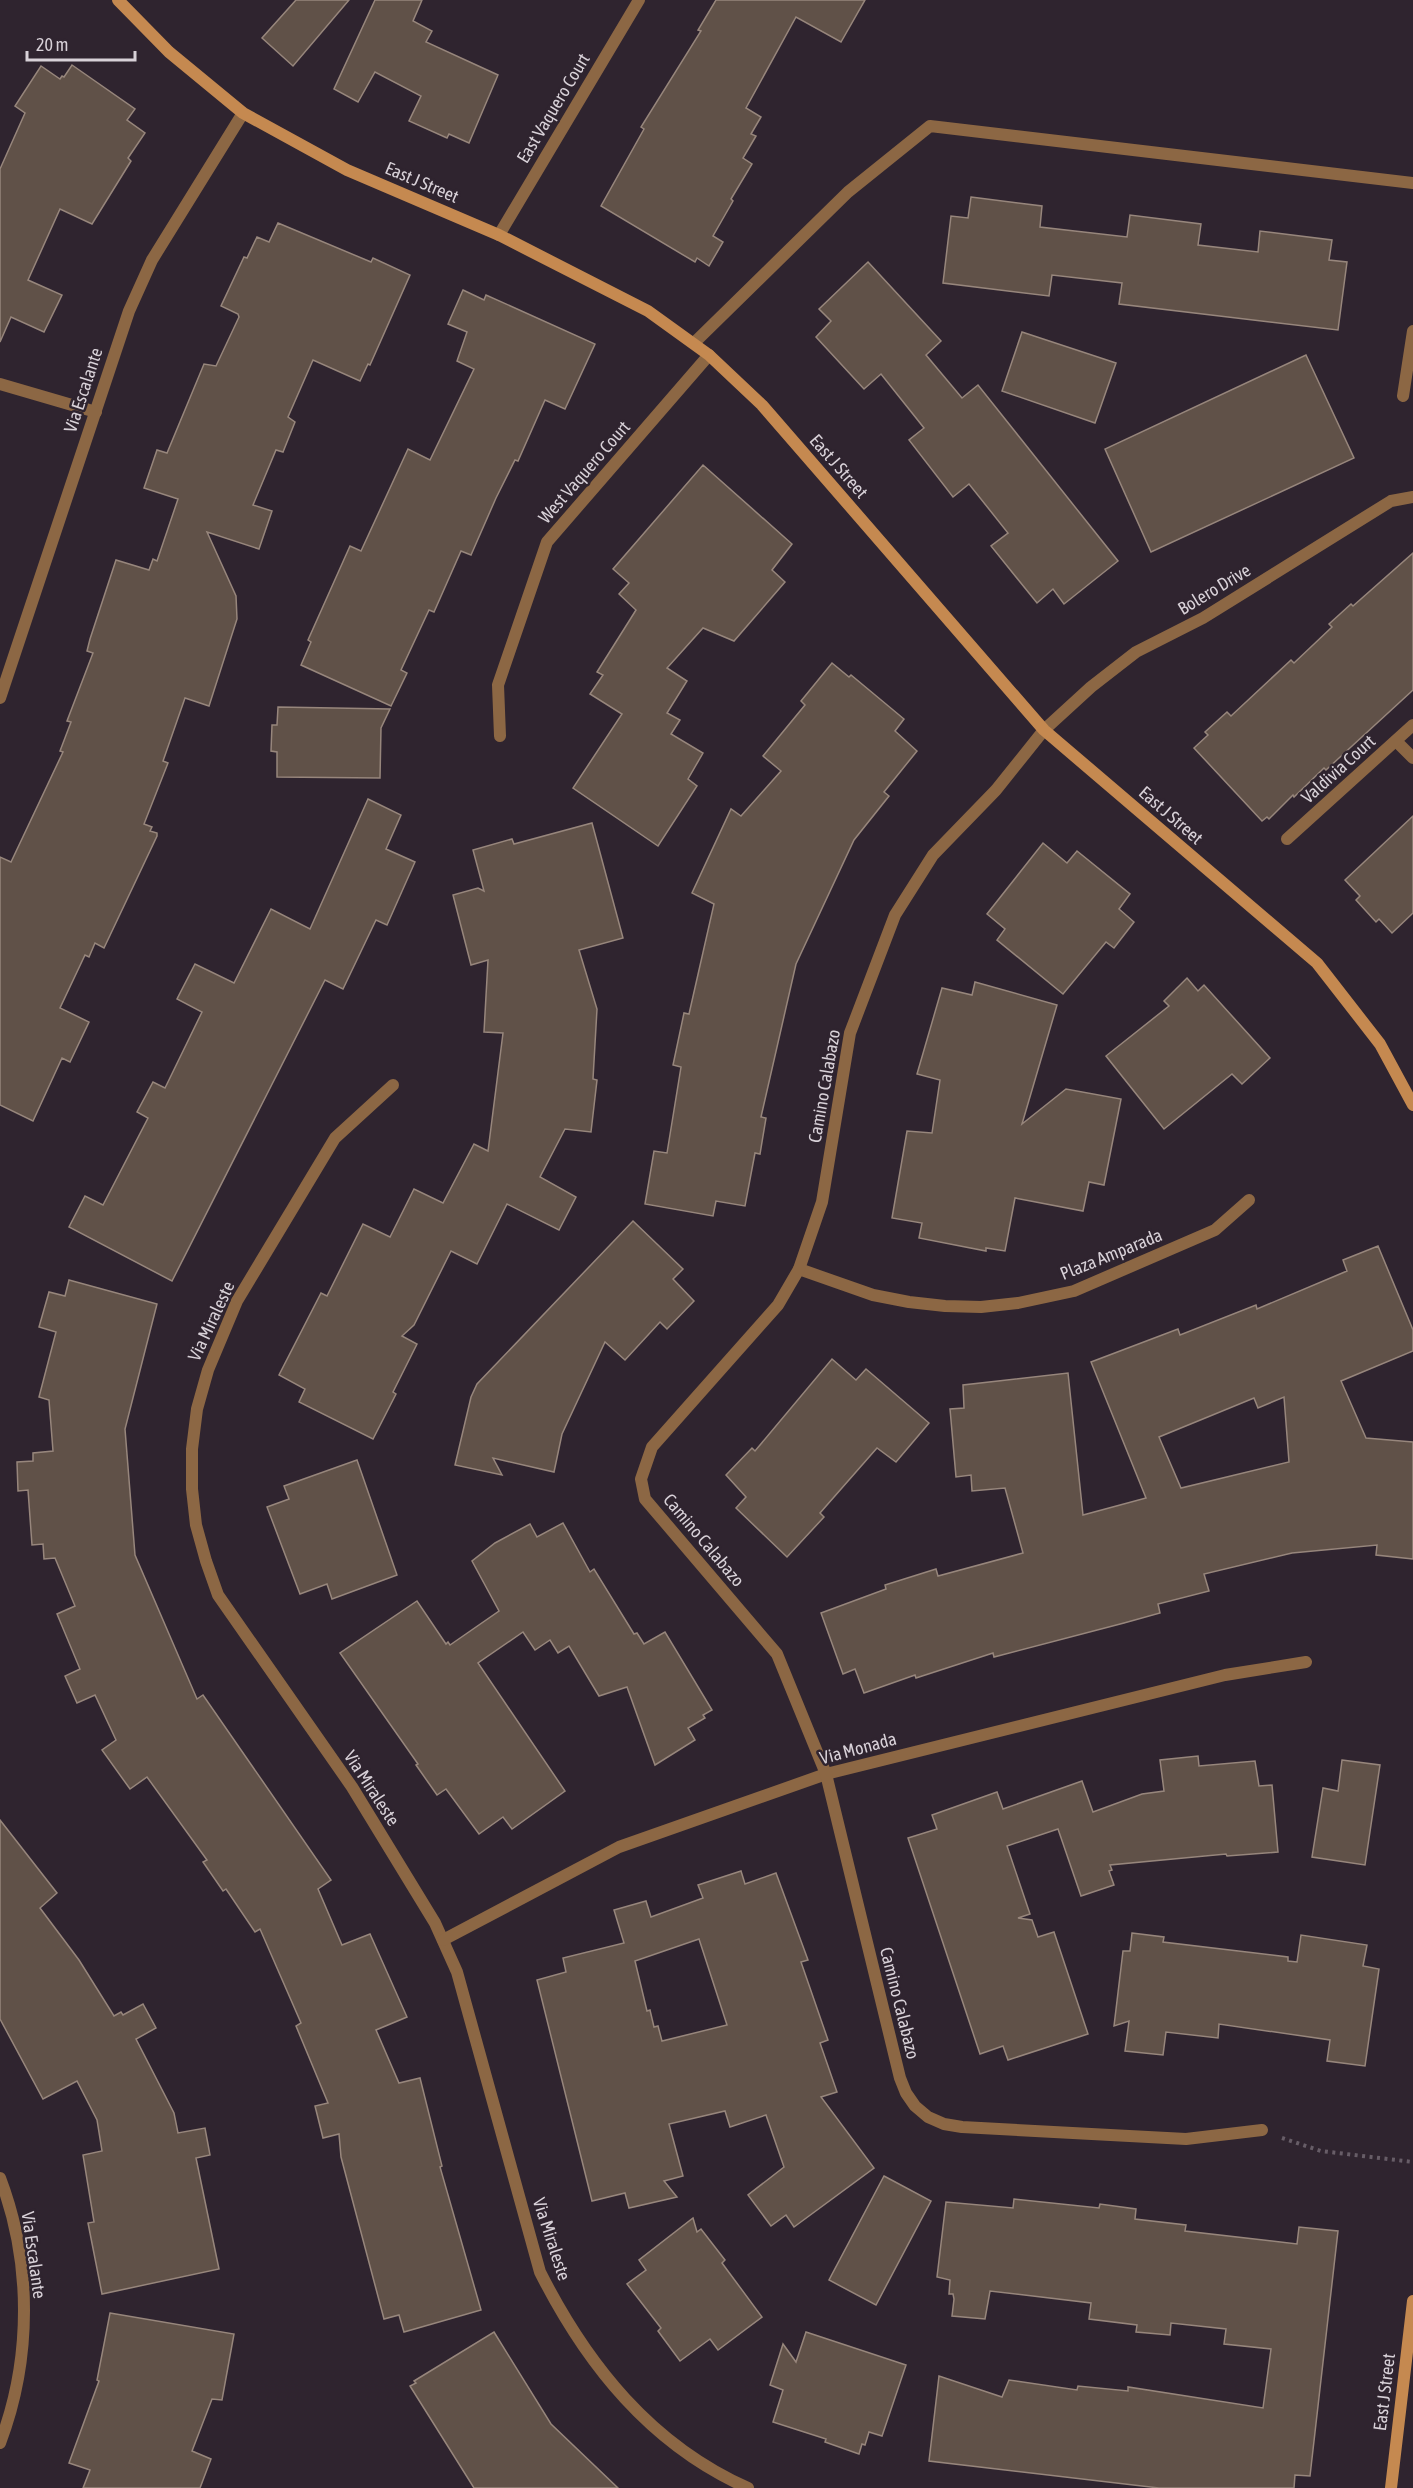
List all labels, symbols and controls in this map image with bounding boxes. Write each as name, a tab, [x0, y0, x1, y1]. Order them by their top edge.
scale bar	[27, 24, 135, 62]
text: 20 m	[36, 34, 68, 55]
street label: East Vaquero Court	[512, 49, 594, 167]
street label: East J Street	[382, 157, 462, 207]
street label: Via Escalante	[59, 345, 107, 435]
street label: West Vaquero Court	[534, 417, 634, 527]
street label: East J Street	[806, 430, 872, 502]
street label: Bolero Drive	[1174, 559, 1254, 619]
street label: Valdivia Court	[1297, 730, 1379, 808]
street label: East J Street	[1135, 782, 1207, 848]
street label: Camino Calabazo	[804, 1028, 844, 1144]
street label: Plaza Amparada	[1057, 1224, 1165, 1284]
street label: Via Miraleste	[183, 1278, 239, 1364]
street label: Camino Calabazo	[659, 1489, 749, 1591]
street label: Via Monada	[817, 1728, 899, 1768]
street label: Via Miraleste	[340, 1746, 404, 1830]
street label: Camino Calabazo	[876, 1945, 924, 2061]
street label: Via Miraleste	[529, 2195, 575, 2283]
street label: Via Escalante	[17, 2210, 51, 2300]
street label: East J Street	[1369, 2352, 1399, 2432]

